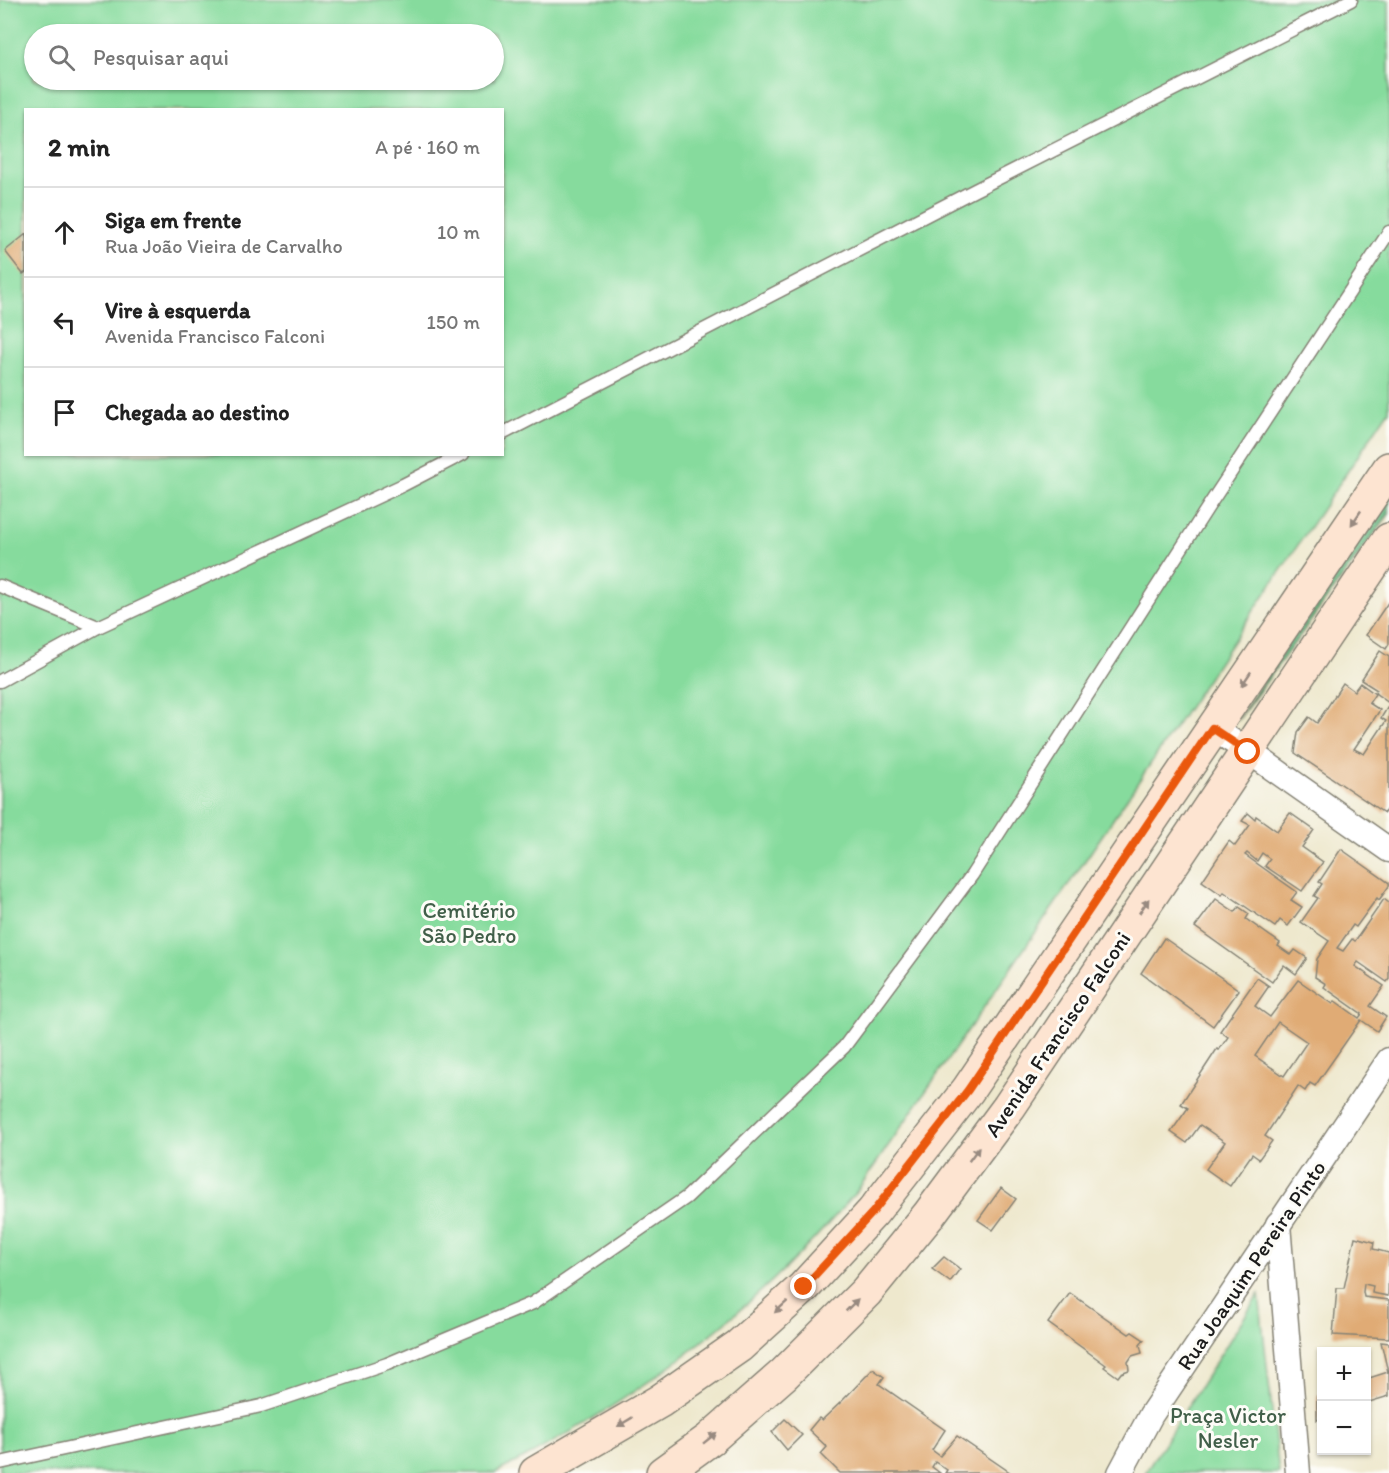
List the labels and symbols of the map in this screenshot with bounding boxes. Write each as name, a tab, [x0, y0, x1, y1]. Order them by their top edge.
one-way arrow	[1350, 509, 1362, 525]
one-way arrow	[1240, 670, 1252, 686]
route start	[1234, 738, 1260, 764]
park label: Cemitério São Pedro	[422, 897, 516, 949]
one-way arrow	[1138, 899, 1150, 915]
street label: Avenida Francisco Falconi	[979, 926, 1136, 1142]
one-way arrow	[968, 1146, 980, 1161]
street label: Rua Joaquim Pereira Pinto	[1171, 1155, 1332, 1375]
route end	[790, 1273, 816, 1299]
one-way arrow	[845, 1298, 859, 1313]
one-way arrow	[774, 1300, 789, 1314]
park label: Praça Victor Nesler	[1170, 1402, 1286, 1454]
one-way arrow	[616, 1417, 633, 1427]
one-way arrow	[702, 1433, 717, 1445]

